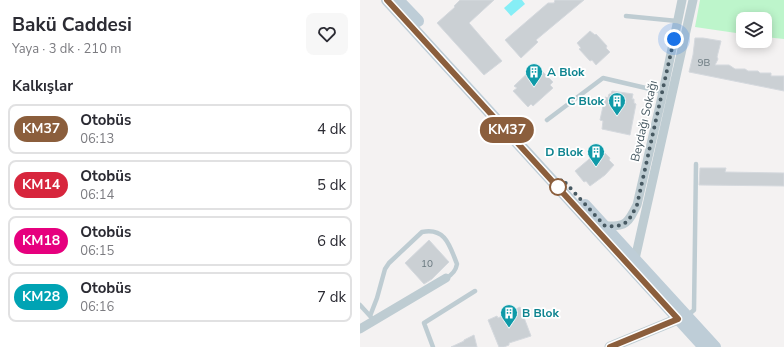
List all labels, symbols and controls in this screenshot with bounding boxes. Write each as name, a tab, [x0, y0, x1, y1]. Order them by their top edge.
text: Bakü Caddesi	[12, 12, 132, 38]
map controls	[736, 12, 772, 48]
button: layers	[736, 12, 772, 48]
button: heart	[306, 13, 348, 55]
your location	[664, 29, 684, 49]
text: Yaya · 3 dk · 210 m	[12, 40, 121, 58]
house number: 9B	[698, 56, 711, 70]
building icon: A Blok	[524, 62, 544, 87]
place label: A Blok	[547, 64, 585, 80]
text: Kalkışlar	[12, 76, 73, 96]
street label: Beydağı Sokağı	[627, 79, 661, 163]
building icon: C Blok	[607, 91, 627, 116]
place label: C Blok	[567, 93, 605, 109]
text: Otobüs	[80, 110, 131, 130]
line badge: KM37	[479, 117, 535, 143]
text: KM37	[22, 119, 60, 138]
text: 4 dk	[317, 119, 346, 139]
text: KM37	[488, 120, 526, 139]
text: 06:13	[80, 130, 114, 148]
building icon: D Blok	[586, 142, 606, 167]
place label: D Blok	[545, 144, 584, 160]
text: Otobüs	[80, 166, 131, 186]
text: KM14	[22, 175, 60, 194]
text: 5 dk	[317, 175, 346, 195]
unlabelled marker	[549, 178, 567, 196]
text: 06:14	[80, 186, 114, 204]
text: Otobüs	[80, 222, 131, 242]
text: KM18	[22, 231, 60, 250]
text: 6 dk	[317, 231, 346, 251]
text: 06:15	[80, 242, 114, 260]
house number: 10	[421, 257, 433, 271]
text: Otobüs	[80, 278, 131, 298]
text: KM28	[22, 287, 60, 306]
text: 7 dk	[317, 287, 346, 307]
text: 06:16	[80, 298, 114, 316]
building icon: B Blok	[499, 303, 519, 328]
place label: B Blok	[522, 305, 559, 321]

